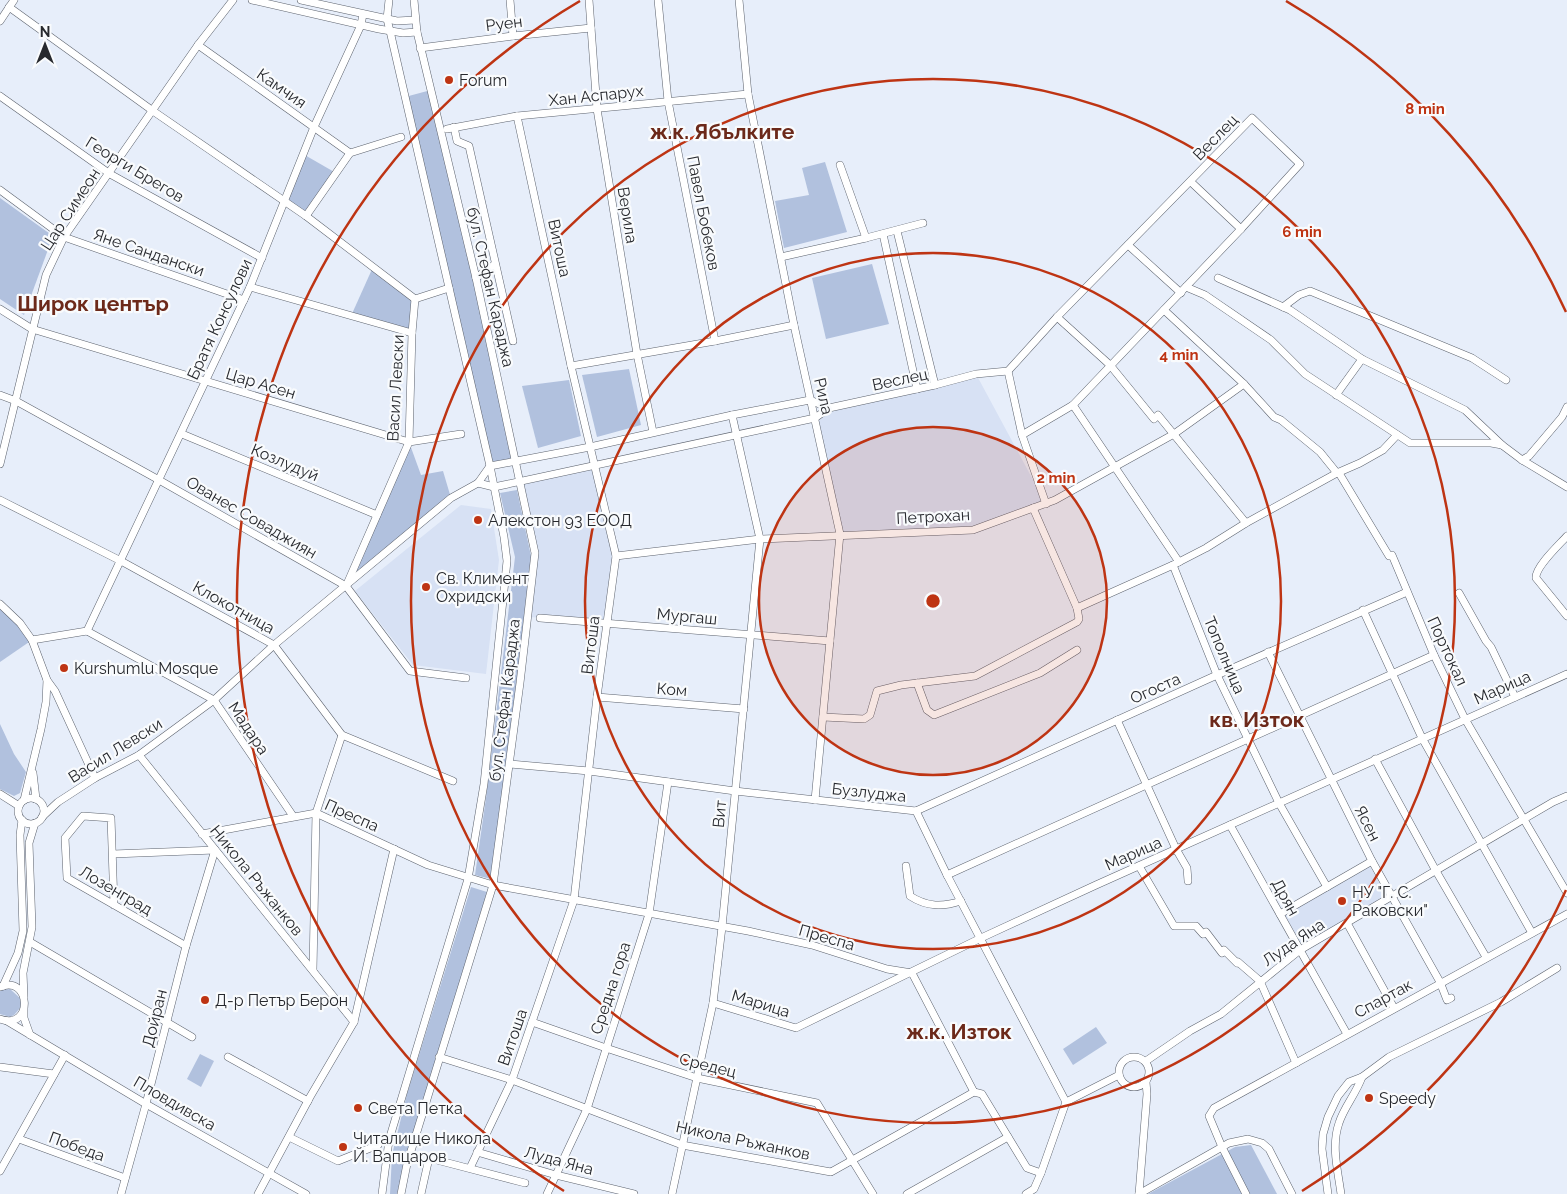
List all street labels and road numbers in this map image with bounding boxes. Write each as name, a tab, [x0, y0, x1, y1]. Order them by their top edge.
street label: Руен	[485, 12, 524, 35]
street label: Камчия	[253, 65, 310, 112]
street label: Хан Аспарух	[548, 81, 644, 110]
street label: Веслец	[1189, 110, 1242, 164]
street label: Георги Брегов	[82, 133, 187, 206]
street label: Павел Бобеков	[683, 154, 724, 272]
street label: Цар Симеон	[37, 165, 104, 254]
street label: Верила	[614, 185, 641, 245]
street label: бул. Стефан Караджа	[463, 205, 518, 369]
street label: Витоша	[544, 217, 575, 279]
street label: Яне Сандански	[91, 225, 207, 280]
street label: Братя Консулови	[183, 256, 256, 383]
street label: Васил Левски	[383, 334, 408, 442]
street label: Цар Асен	[224, 364, 298, 403]
street label: Веслец	[870, 364, 930, 395]
street label: Рила	[810, 376, 837, 416]
street label: Козлудуй	[248, 440, 322, 485]
street label: Ованес Соваджиян	[183, 472, 320, 563]
street label: Петрохан	[896, 505, 970, 528]
street label: Клокотница	[190, 577, 278, 638]
street label: Мургаш	[656, 604, 718, 629]
street label: Тополница	[1200, 614, 1249, 697]
street label: Портокал	[1423, 614, 1472, 689]
street label: Витоша	[577, 615, 604, 675]
street label: бул. Стефан Караджа	[485, 618, 524, 782]
street label: Марица	[1471, 667, 1533, 708]
street label: Огоста	[1127, 669, 1183, 708]
street label: Ком	[656, 679, 688, 700]
street label: Мадара	[224, 698, 273, 758]
street label: Васил Левски	[65, 714, 166, 787]
street label: Бузлуджа	[831, 779, 907, 806]
street label: Преспа	[322, 795, 382, 836]
street label: Вит	[709, 799, 730, 829]
street label: Ясен	[1351, 802, 1385, 844]
street label: Никола Ръжанков	[206, 821, 307, 939]
street label: Марица	[1102, 833, 1164, 874]
street label: Лозенград	[76, 862, 156, 919]
street label: Дрян	[1268, 875, 1303, 919]
street label: Луда Яна	[1259, 915, 1328, 970]
street label: Преспа	[797, 920, 857, 955]
street label: Средна гора	[587, 939, 634, 1037]
street label: Спартак	[1351, 975, 1416, 1022]
street label: Марица	[729, 986, 792, 1021]
street label: Дойран	[138, 987, 171, 1049]
street label: Витоша	[494, 1006, 531, 1068]
street label: Средец	[677, 1049, 738, 1082]
street label: Пловдивска	[130, 1072, 219, 1135]
street label: Никола Ръжанков	[674, 1117, 812, 1164]
street label: Победа	[46, 1128, 107, 1165]
street label: Луда Яна	[522, 1142, 595, 1179]

